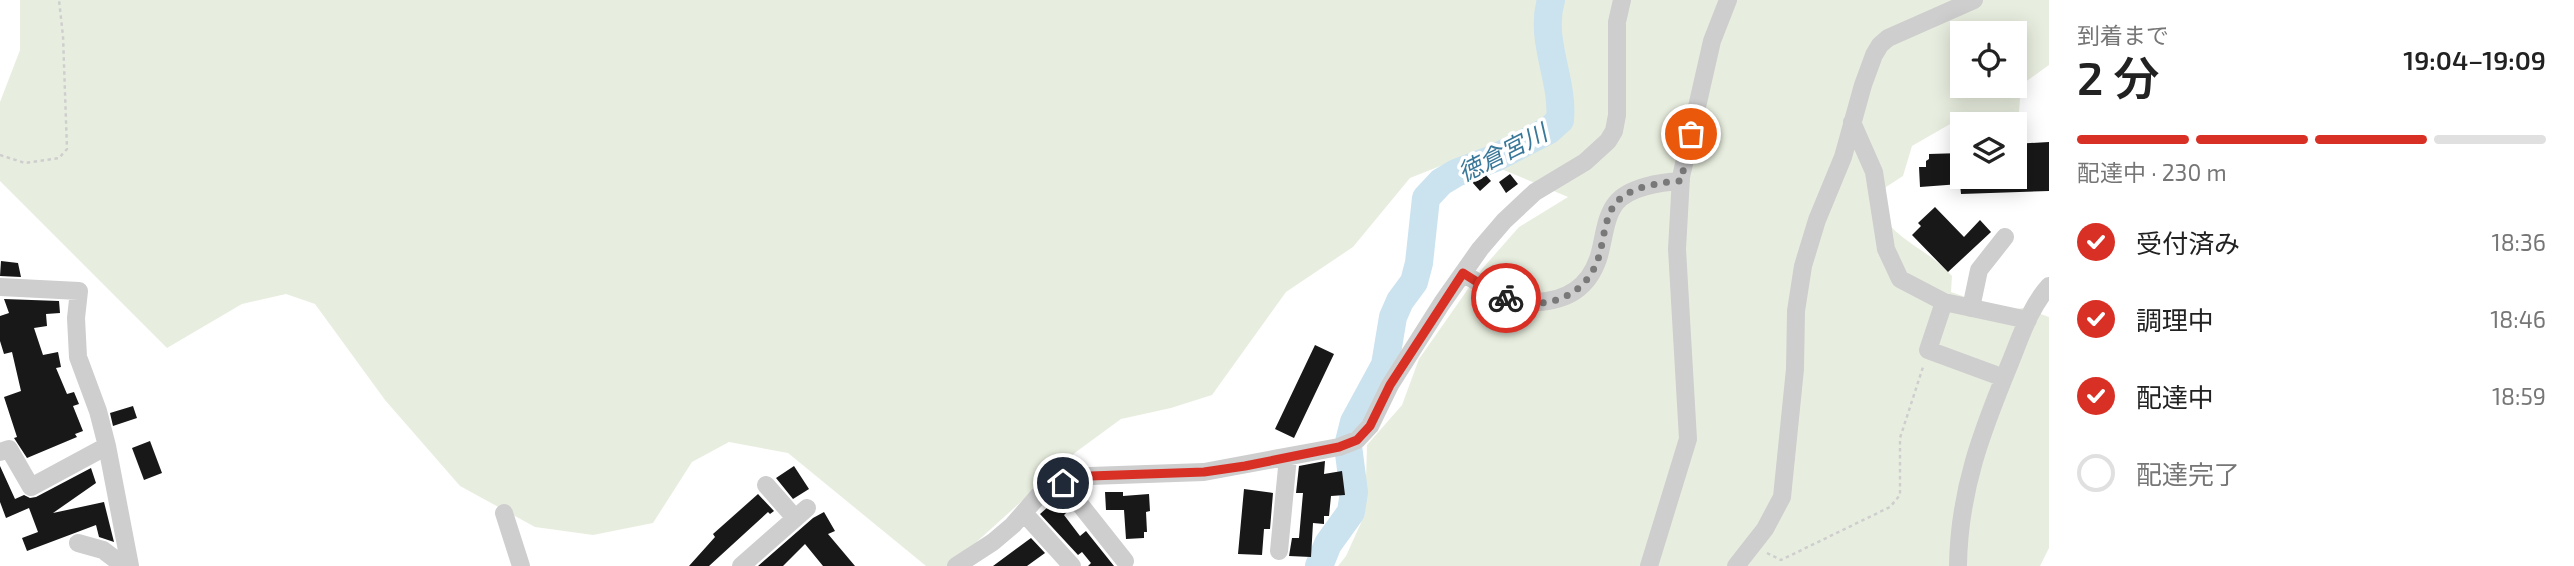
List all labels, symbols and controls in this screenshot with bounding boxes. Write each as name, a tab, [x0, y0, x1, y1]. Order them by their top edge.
map controls	[1950, 21, 2027, 189]
button: locate	[1950, 21, 2027, 98]
text: 到着まで	[2077, 21, 2169, 49]
text: 19:04–19:09	[2403, 44, 2546, 75]
text: 2 分	[2077, 49, 2159, 104]
pin	[1661, 104, 1721, 164]
button: layers	[1950, 112, 2027, 189]
icon: bag	[1672, 115, 1710, 153]
water label: 徳倉宮川	[1453, 116, 1554, 187]
text: 配達中 · 230 m	[2077, 158, 2227, 186]
icon: check	[2077, 223, 2115, 261]
text: 受付済み	[2136, 227, 2240, 258]
text: 18:36	[2492, 228, 2546, 256]
courier	[1471, 263, 1541, 333]
icon: bike	[1487, 279, 1525, 317]
icon: check	[2077, 300, 2115, 338]
text: 調理中	[2136, 304, 2214, 335]
text: 18:46	[2490, 305, 2546, 333]
icon: check	[2077, 377, 2115, 415]
text: 配達中	[2136, 381, 2214, 412]
text: 18:59	[2492, 382, 2546, 410]
pin	[1033, 453, 1093, 513]
text: 配達完了	[2136, 458, 2240, 489]
icon: home	[1044, 464, 1082, 502]

